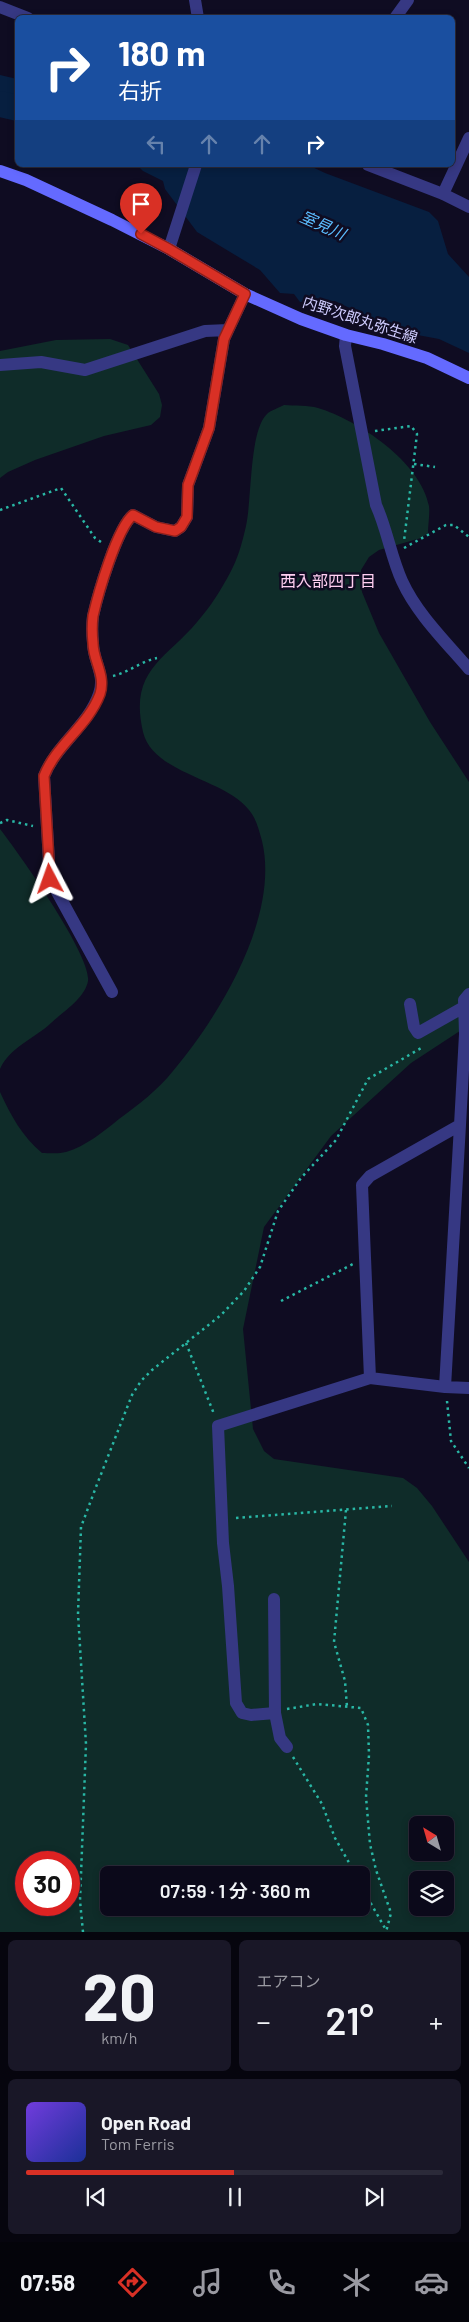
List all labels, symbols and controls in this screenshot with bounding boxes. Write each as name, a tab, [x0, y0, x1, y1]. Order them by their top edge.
text: 180 m	[118, 31, 206, 73]
icon: right	[35, 35, 100, 100]
text: 右折	[118, 77, 162, 103]
icon: left	[142, 130, 170, 158]
icon: ahead	[195, 130, 223, 158]
icon: ahead	[248, 130, 276, 158]
icon: right	[301, 130, 329, 158]
pin	[120, 183, 162, 234]
icon: arrive	[127, 190, 155, 218]
water label: 室見川	[297, 206, 351, 244]
street label: 内野次郎丸弥生線	[300, 292, 420, 346]
district label: 西入部四丁目	[280, 571, 376, 590]
position arrow	[23, 852, 75, 904]
north arrow	[409, 1816, 454, 1861]
map controls	[409, 1816, 454, 1916]
speed limit sign: 30	[15, 1851, 80, 1916]
button: layers	[409, 1871, 454, 1916]
text: 07:59 · 1 分 · 360 m	[160, 1879, 310, 1902]
text: 20	[83, 1956, 156, 2034]
text: エアコン	[257, 1971, 321, 1990]
text: 21°	[326, 1997, 374, 2043]
text: −	[257, 2004, 271, 2038]
text: +	[429, 2004, 443, 2038]
text: km/h	[101, 2028, 137, 2047]
text: Open Road	[101, 2111, 191, 2134]
text: Tom Ferris	[101, 2134, 175, 2153]
icon: previous	[82, 2183, 110, 2211]
icon: pause	[221, 2183, 249, 2211]
icon: next	[360, 2183, 388, 2211]
icon: directions	[115, 2265, 150, 2300]
icon: music	[190, 2265, 225, 2300]
icon: phone	[264, 2265, 299, 2300]
icon: climate	[339, 2265, 374, 2300]
icon: car	[414, 2265, 449, 2300]
text: 07:58	[20, 2269, 75, 2295]

